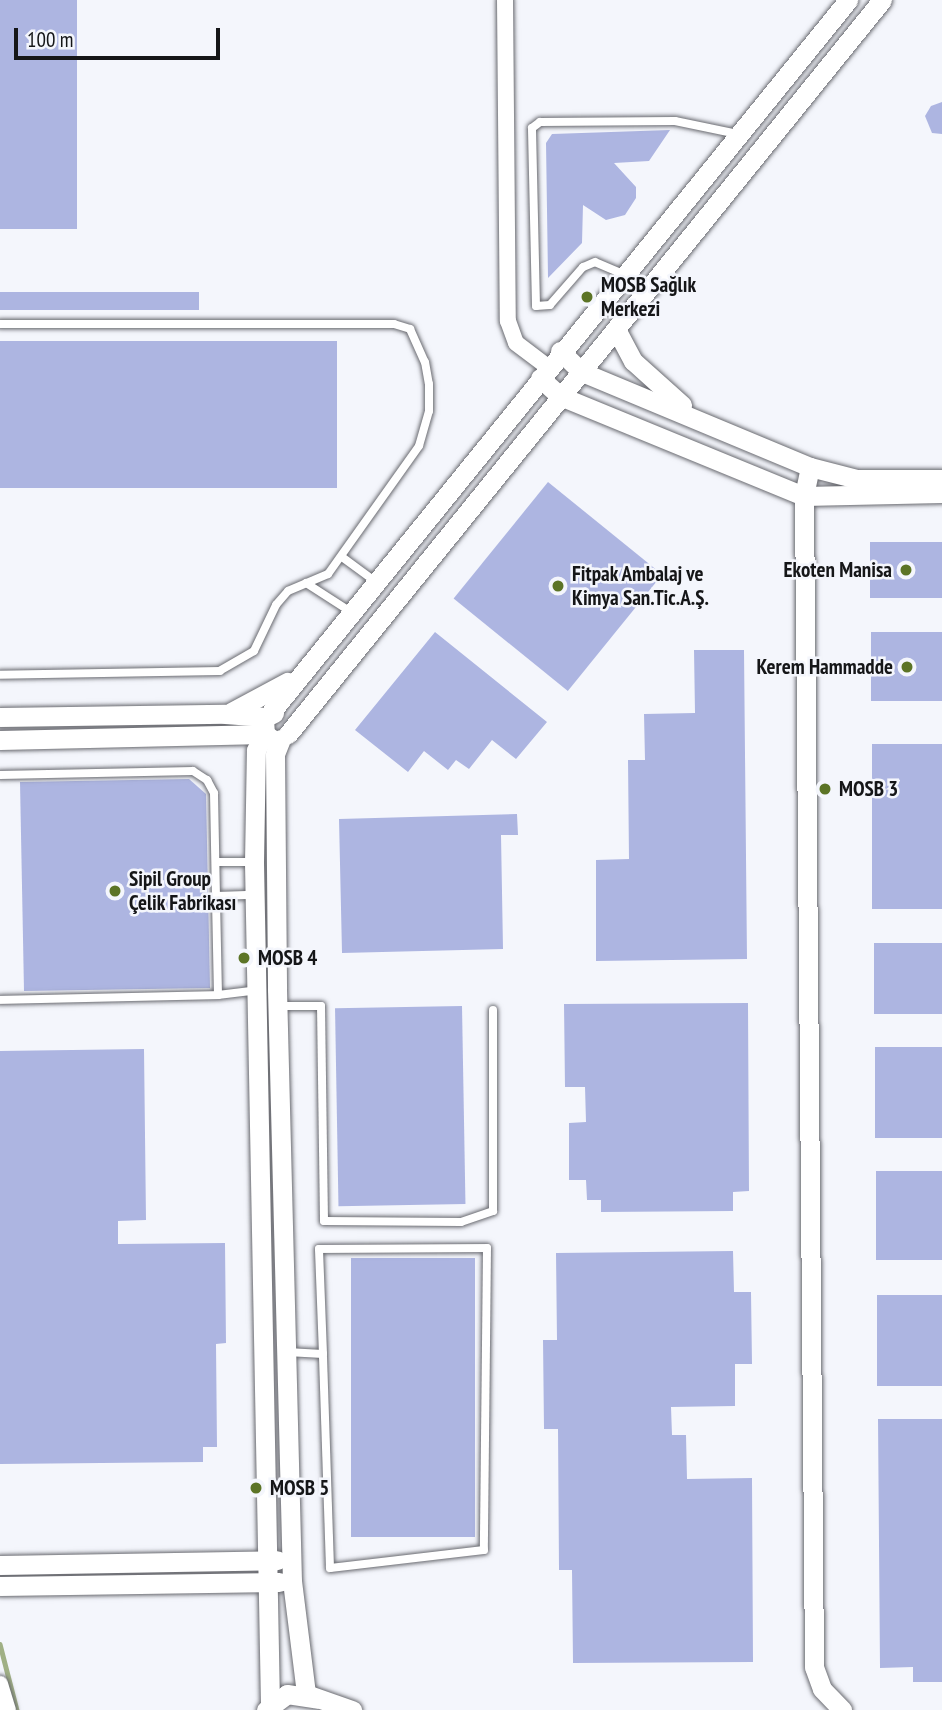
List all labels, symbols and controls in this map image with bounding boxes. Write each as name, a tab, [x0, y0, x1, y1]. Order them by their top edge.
scale bar	[18, 14, 224, 58]
text: 100 m	[27, 26, 73, 53]
place label: MOSB Sağlık Merkezi	[601, 272, 696, 322]
marker: MOSB Sağlık Merkezi	[579, 289, 595, 305]
place label: Ekoten Manisa	[784, 557, 892, 583]
place label: Fitpak Ambalaj ve Kimya San.Tic.A.Ş.	[572, 561, 709, 611]
marker: Ekoten Manisa	[898, 562, 914, 578]
marker: Fitpak Ambalaj ve Kimya San.Tic.A.Ş.	[550, 578, 566, 594]
place label: Kerem Hammadde	[757, 654, 893, 680]
marker: Kerem Hammadde	[899, 659, 915, 675]
place label: MOSB 3	[839, 776, 898, 802]
marker: MOSB 3	[817, 781, 833, 797]
place label: Sipil Group Çelik Fabrikası	[129, 866, 237, 916]
marker: Sipil Group Çelik Fabrikası	[107, 883, 123, 899]
place label: MOSB 4	[258, 945, 317, 971]
marker: MOSB 4	[236, 950, 252, 966]
place label: MOSB 5	[270, 1475, 329, 1501]
marker: MOSB 5	[248, 1480, 264, 1496]

